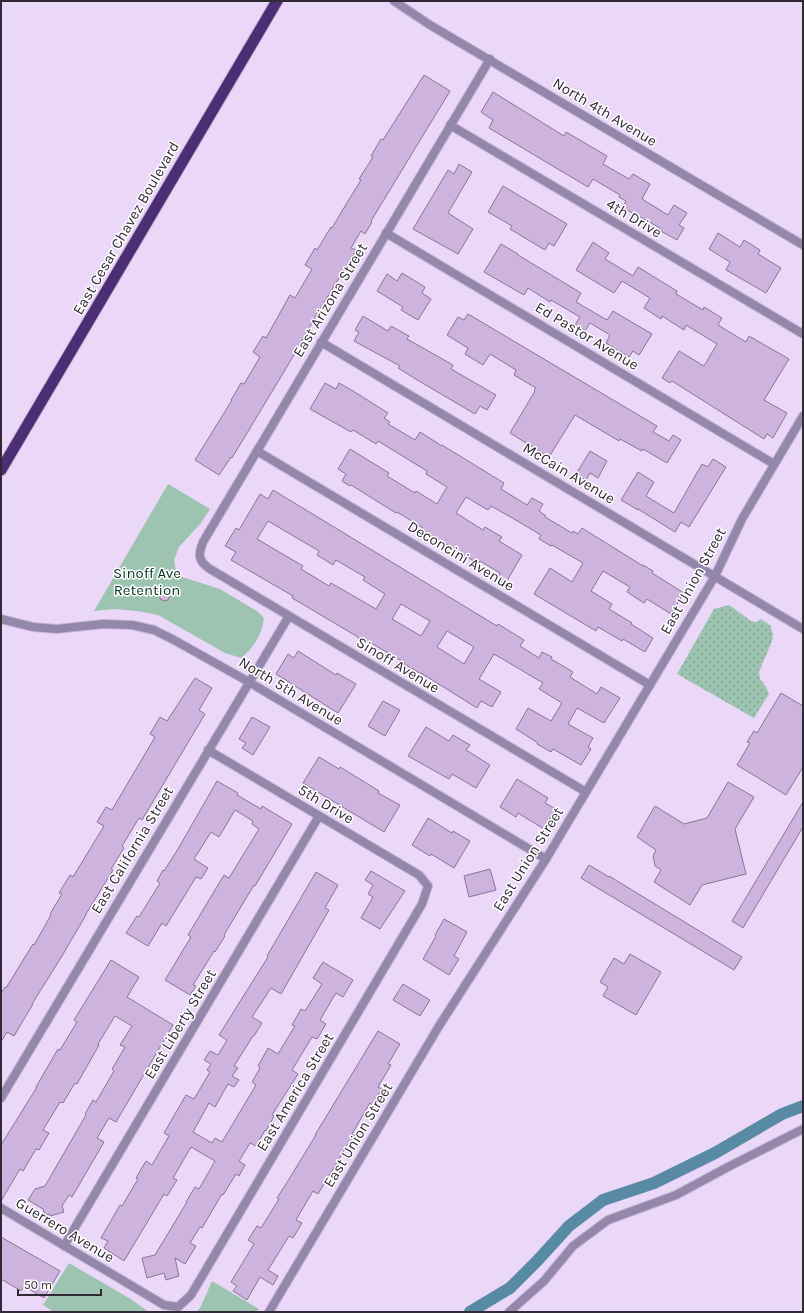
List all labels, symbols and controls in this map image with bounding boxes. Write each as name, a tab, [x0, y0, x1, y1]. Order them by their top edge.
street label: North 4th Avenue	[550, 74, 660, 150]
street label: East Cesar Chavez Boulevard	[69, 138, 183, 318]
street label: 4th Drive	[603, 194, 665, 242]
street label: East Arizona Street	[289, 239, 371, 360]
street label: Ed Pastor Avenue	[532, 298, 642, 374]
street label: McCain Avenue	[520, 438, 618, 508]
street label: Deconcini Avenue	[404, 517, 518, 595]
street label: East Union Street	[656, 524, 730, 637]
park label: Sinoff Ave Retention	[113, 564, 181, 599]
street label: Sinoff Avenue	[353, 633, 443, 697]
street label: North 5th Avenue	[236, 653, 346, 729]
street label: 5th Drive	[295, 780, 357, 828]
street label: East California Street	[87, 783, 177, 917]
street label: East Union Street	[489, 803, 567, 914]
street label: East Liberty Street	[140, 966, 220, 1082]
street label: East America Street	[253, 1029, 338, 1154]
street label: East Union Street	[320, 1079, 397, 1191]
street label: Guerrero Avenue	[13, 1194, 117, 1266]
scale bar	[18, 1271, 101, 1297]
text: 50 m	[24, 1278, 52, 1292]

